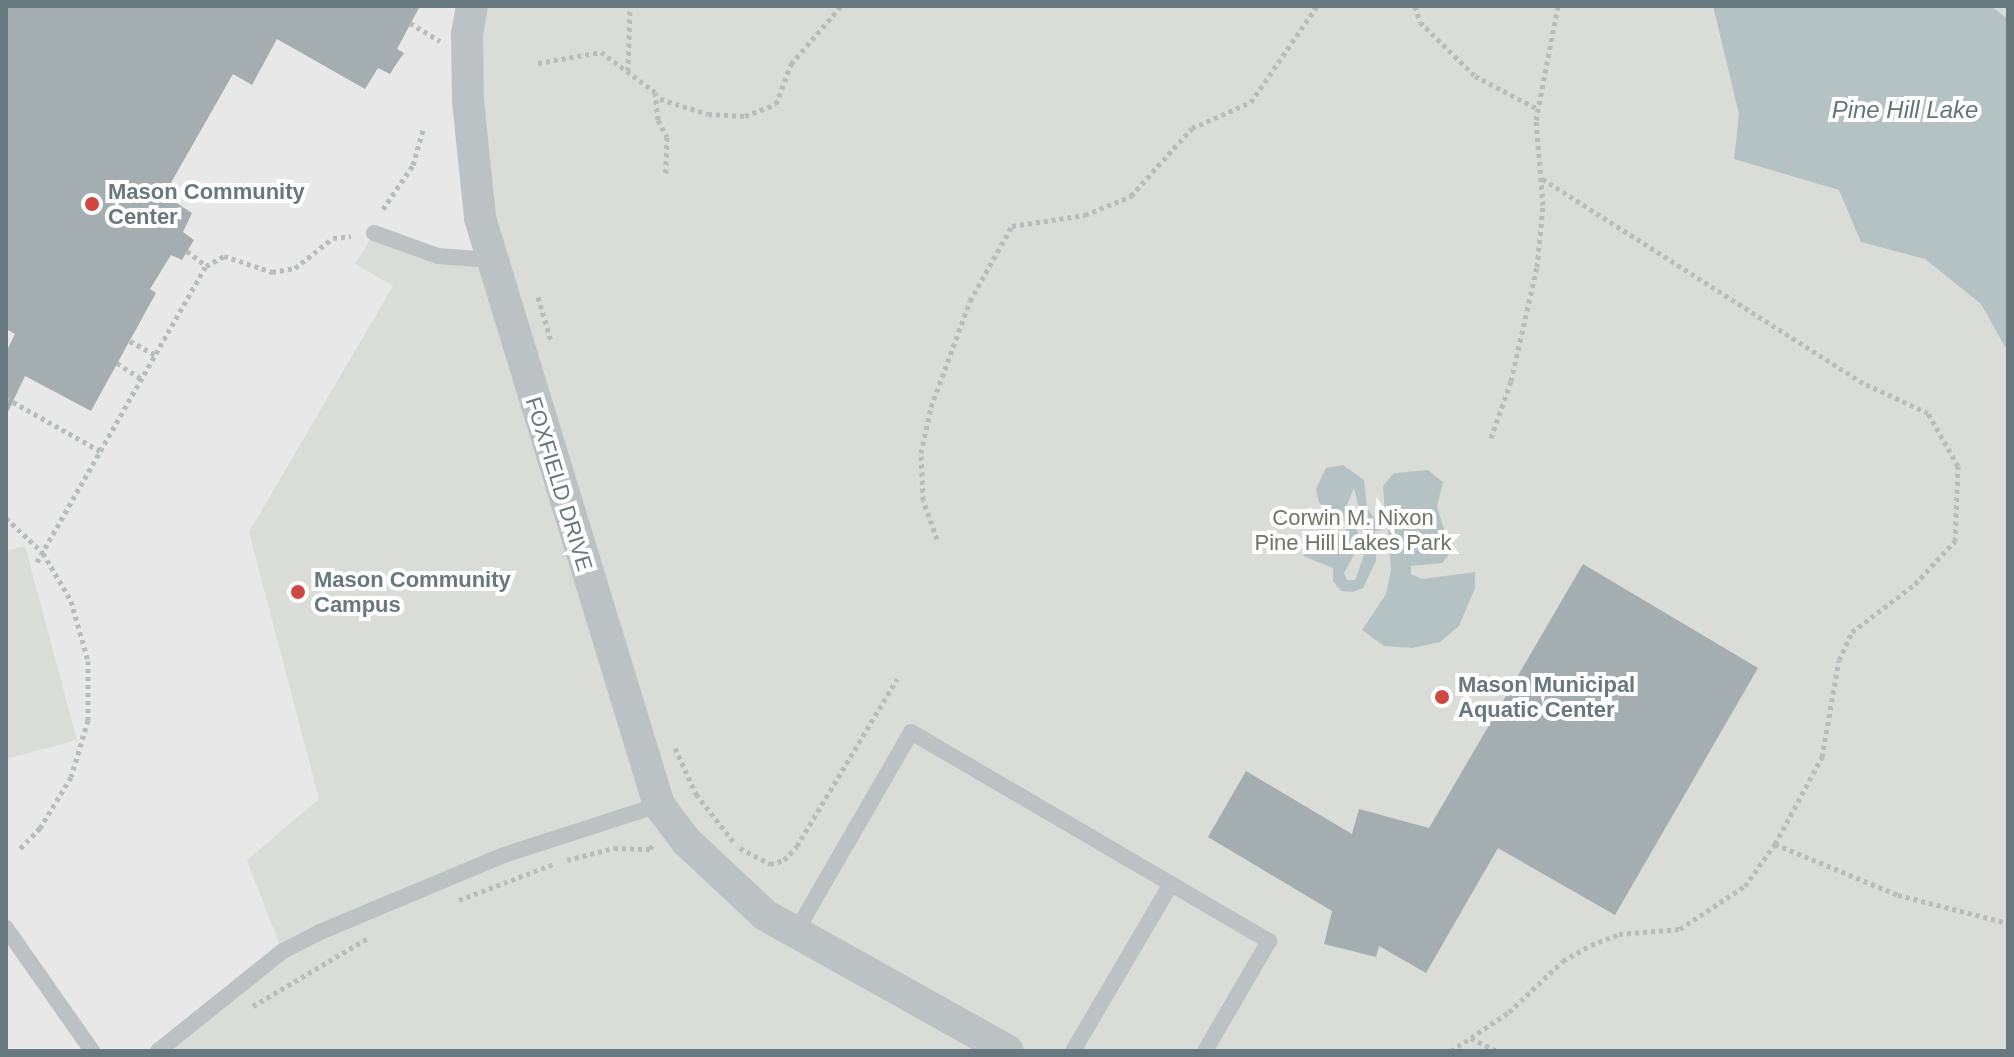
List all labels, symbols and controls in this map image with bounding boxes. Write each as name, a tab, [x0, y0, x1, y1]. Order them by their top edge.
water label: Pine Hill Lake	[1832, 96, 1978, 124]
place label: Mason Community Center	[108, 178, 305, 230]
marker: Mason Community Center	[83, 195, 101, 213]
street label: FOXFIELD DRIVE	[520, 394, 598, 574]
park label: Corwin M. Nixon Pine Hill Lakes Park	[1255, 504, 1451, 556]
place label: Mason Community Campus	[314, 566, 511, 618]
marker: Mason Community Campus	[289, 583, 307, 601]
place label: Mason Municipal Aquatic Center	[1458, 671, 1635, 722]
marker: Mason Municipal Aquatic Center	[1433, 688, 1451, 706]

